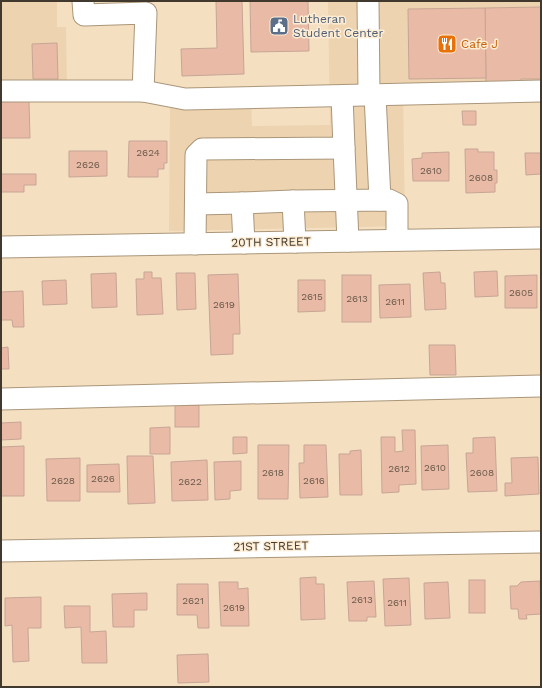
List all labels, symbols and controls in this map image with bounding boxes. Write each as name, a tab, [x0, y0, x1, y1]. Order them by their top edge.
place label: Lutheran Student Center	[293, 12, 383, 40]
public building icon: Lutheran Student Center	[268, 15, 290, 37]
restaurant icon: Cafe J	[436, 33, 458, 55]
place label: Cafe J	[461, 37, 498, 51]
house number: 2624	[136, 147, 160, 158]
house number: 2626	[76, 159, 100, 170]
house number: 2610	[420, 165, 442, 176]
house number: 2608	[469, 172, 493, 183]
street label: 20TH STREET	[231, 234, 311, 250]
house number: 2605	[509, 287, 533, 298]
house number: 2615	[301, 291, 323, 302]
house number: 2613	[346, 293, 368, 304]
house number: 2611	[385, 296, 405, 307]
house number: 2619	[213, 299, 235, 310]
house number: 2610	[424, 462, 446, 473]
house number: 2612	[388, 463, 410, 474]
house number: 2618	[262, 467, 284, 478]
house number: 2608	[470, 467, 494, 478]
house number: 2626	[91, 473, 115, 484]
house number: 2628	[51, 475, 75, 486]
house number: 2616	[303, 475, 325, 486]
house number: 2622	[178, 476, 202, 487]
street label: 21ST STREET	[233, 538, 309, 554]
house number: 2613	[351, 594, 373, 605]
house number: 2621	[182, 595, 204, 606]
house number: 2611	[387, 597, 407, 608]
house number: 2619	[223, 602, 245, 613]

